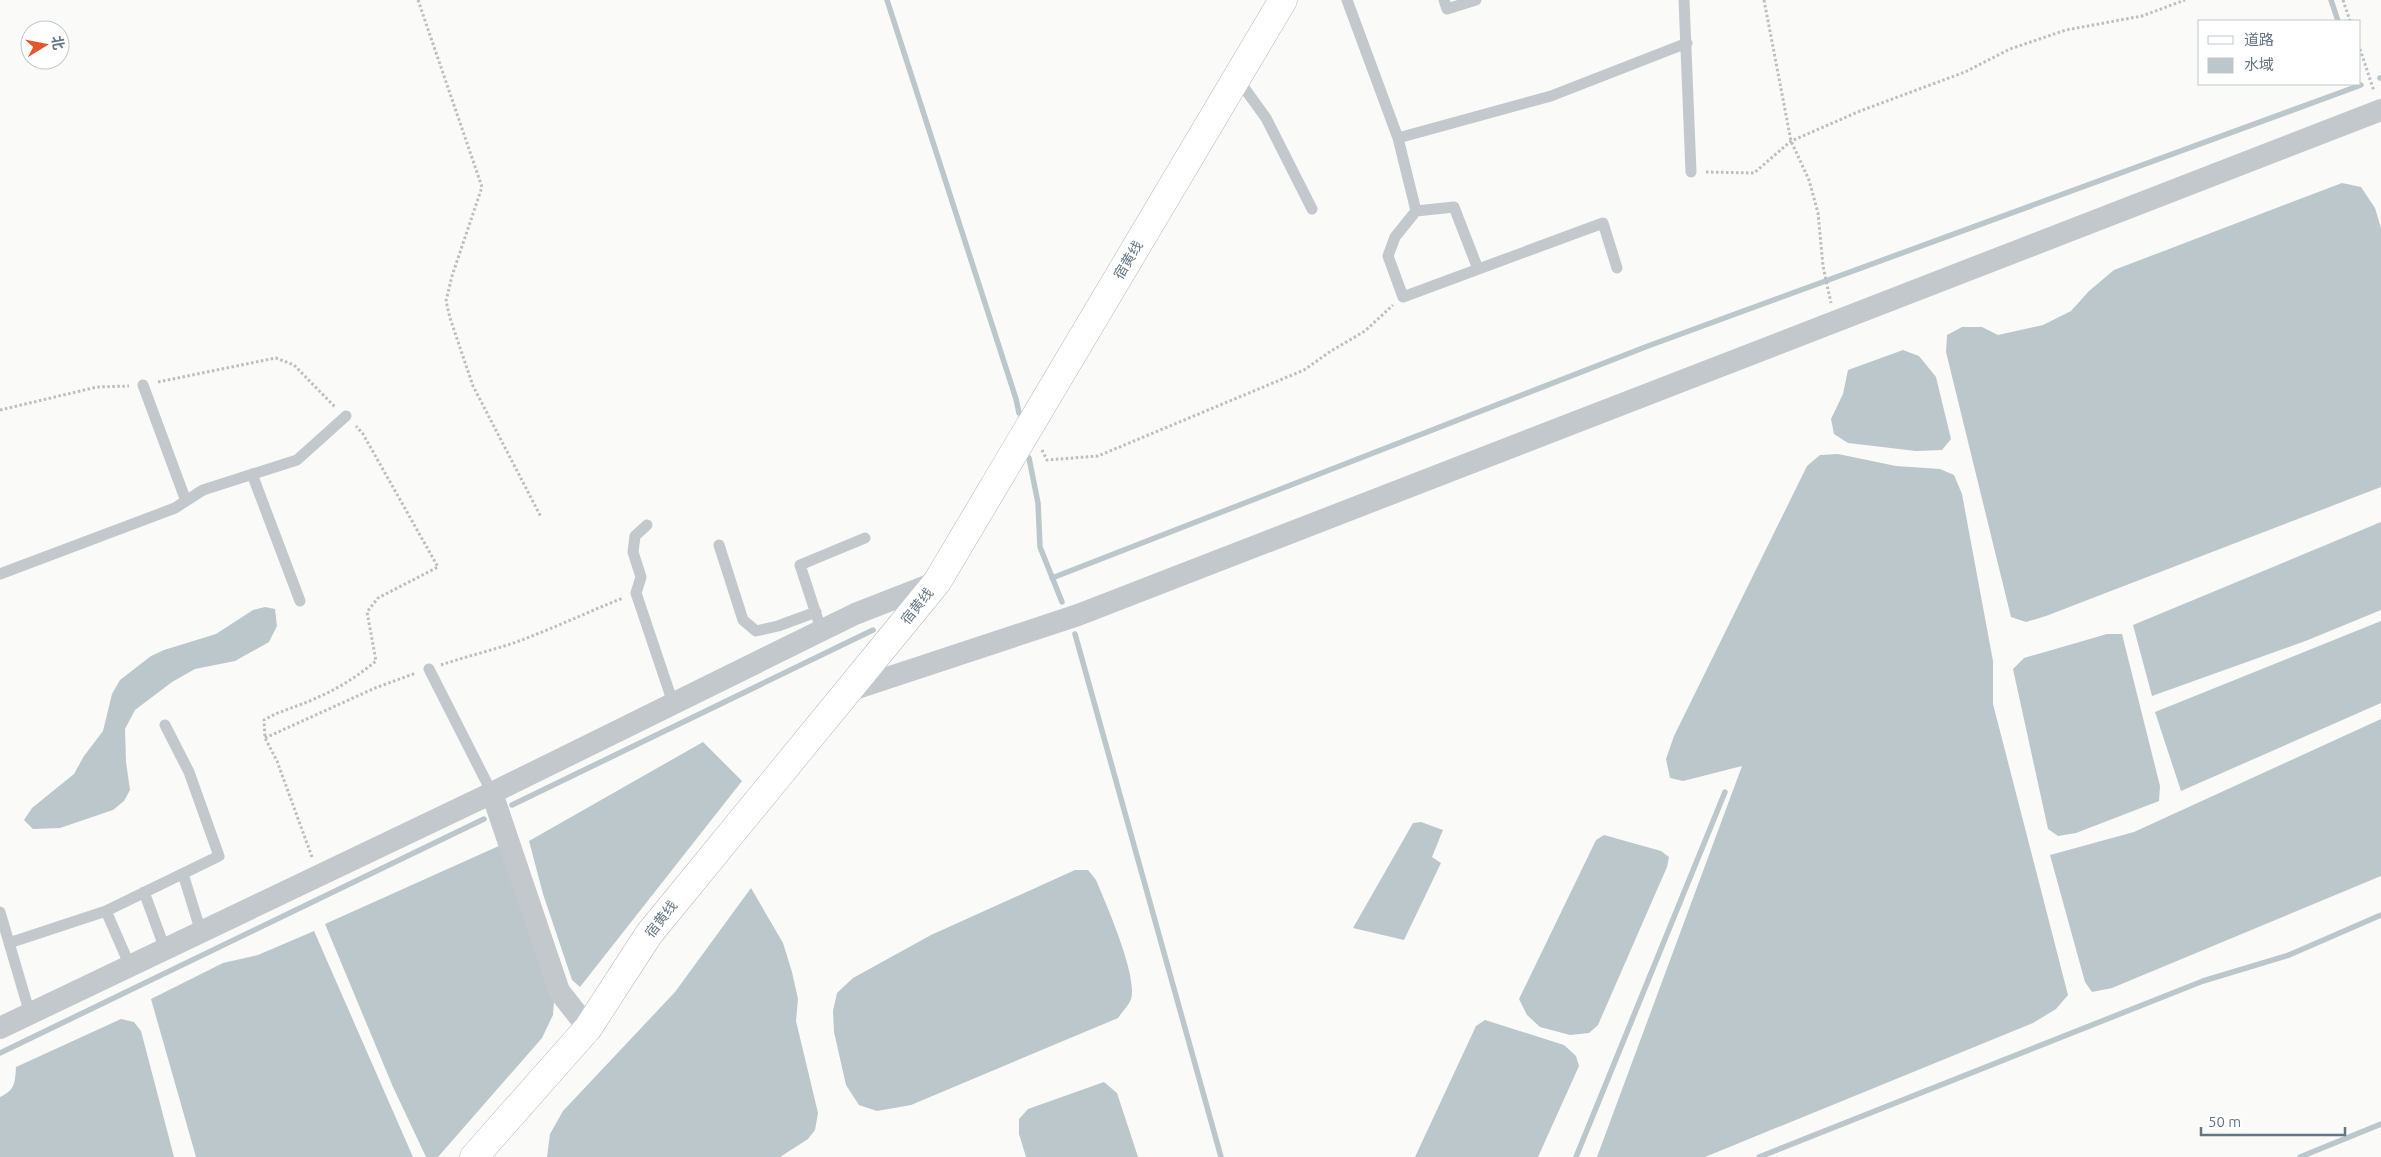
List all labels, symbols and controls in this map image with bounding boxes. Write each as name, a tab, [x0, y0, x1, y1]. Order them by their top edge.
north arrow	[20, 20, 70, 70]
legend	[2198, 20, 2361, 85]
text: 道路	[2244, 31, 2274, 48]
text: 北	[49, 34, 67, 51]
text: 水域	[2244, 56, 2274, 73]
street label: 宿黄线	[1110, 238, 1146, 282]
street label: 宿黄线	[898, 585, 936, 627]
street label: 宿黄线	[642, 898, 680, 940]
scale bar	[2201, 1104, 2345, 1136]
text: 50 m	[2208, 1113, 2241, 1130]

